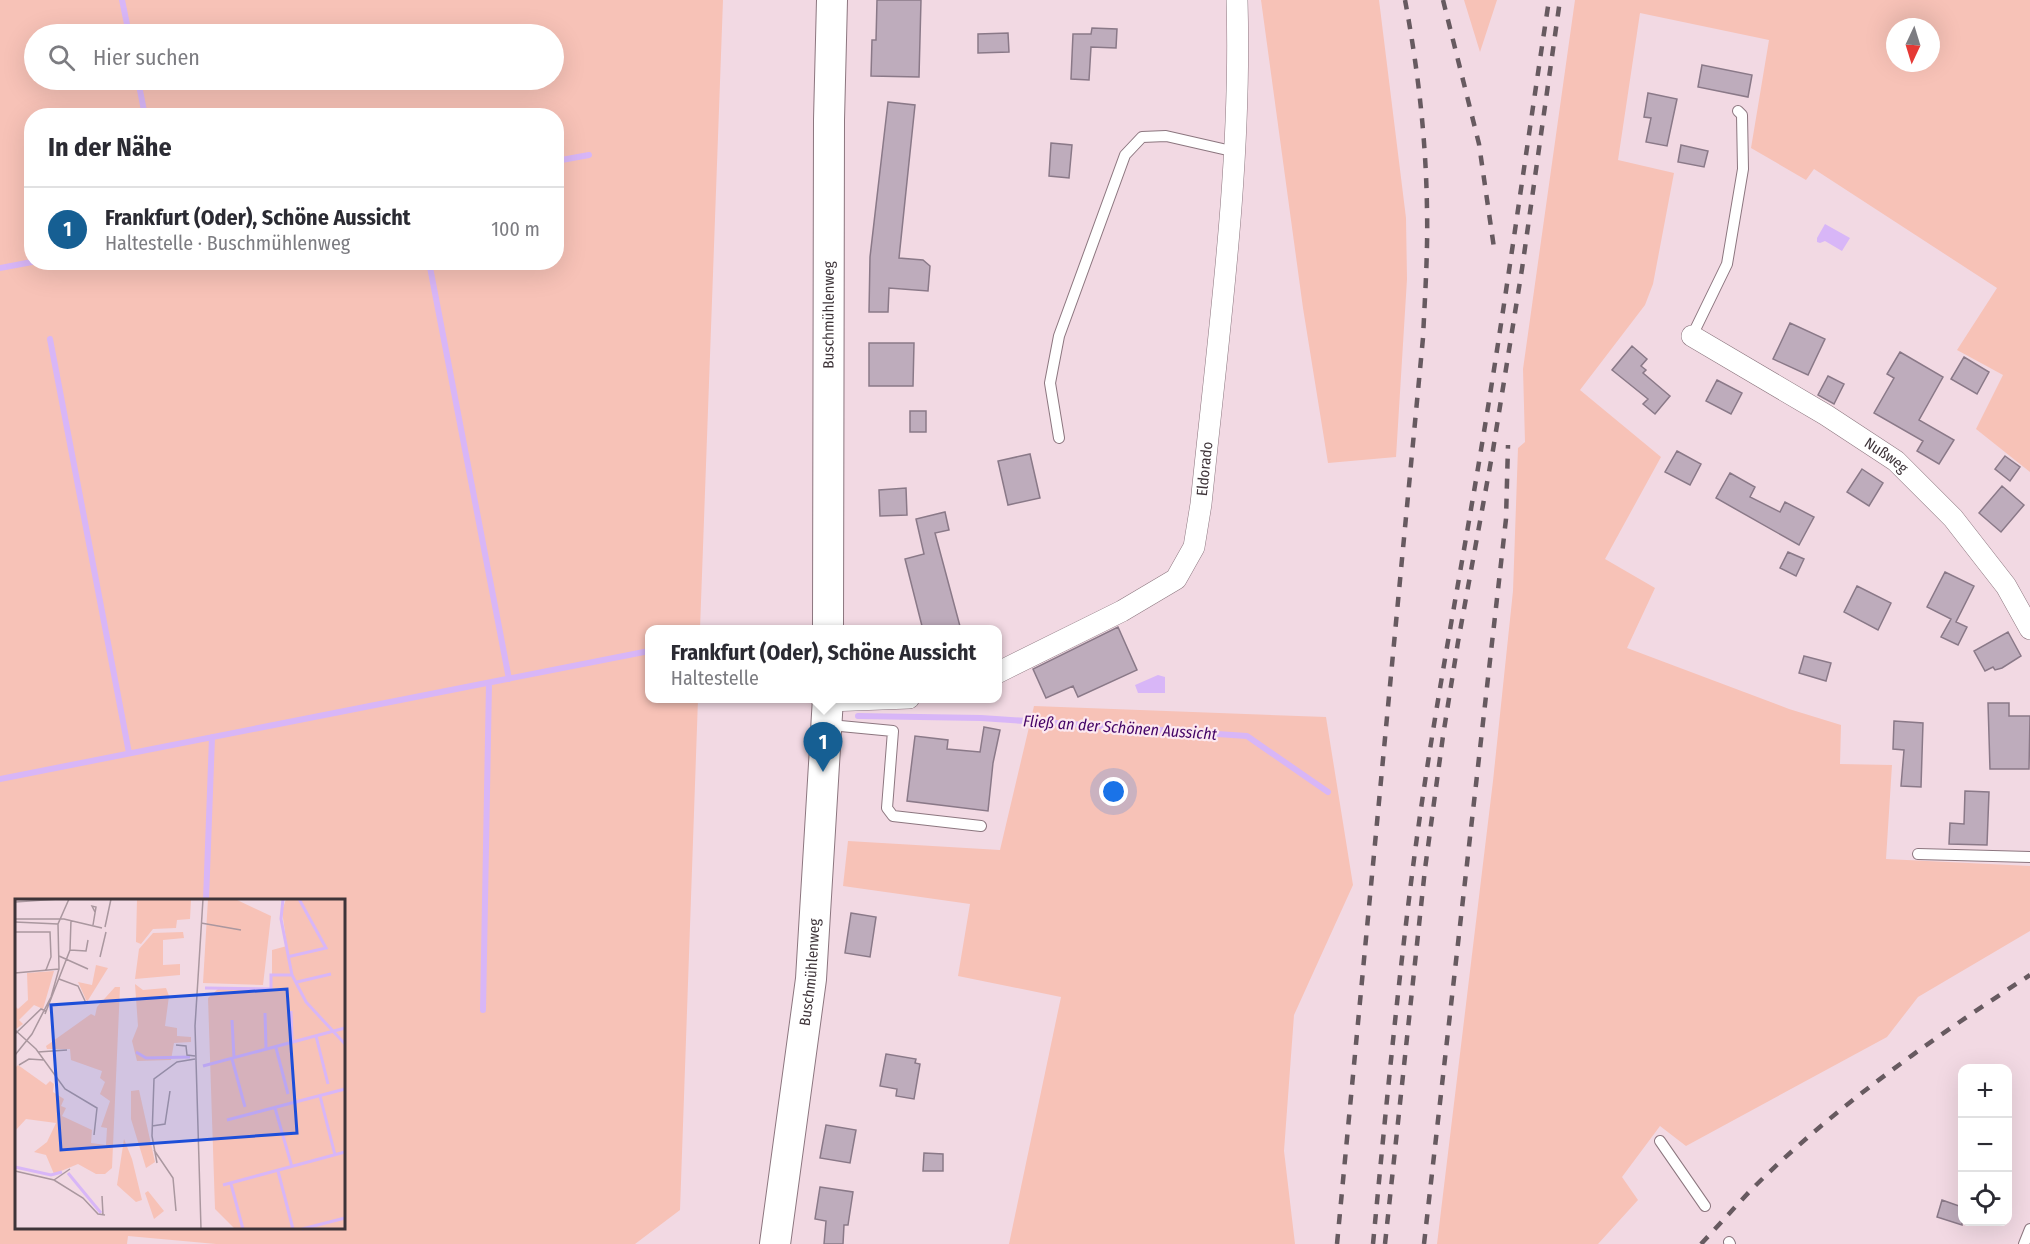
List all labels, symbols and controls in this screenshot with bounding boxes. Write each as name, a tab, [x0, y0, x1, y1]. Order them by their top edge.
north arrow	[1886, 18, 1940, 72]
search box	[24, 24, 564, 90]
icon: search	[45, 41, 78, 74]
text: Hier suchen	[93, 44, 200, 71]
text: In der Nähe	[48, 132, 172, 163]
text: Frankfurt (Oder), Schöne Aussicht	[105, 204, 410, 231]
text: 1	[63, 217, 72, 241]
text: 100 m	[491, 217, 540, 241]
text: Haltestelle · Buschmühlenweg	[105, 231, 350, 255]
street label: Buschmühlenweg	[820, 261, 838, 369]
street label: Nußweg	[1861, 434, 1912, 477]
street label: Eldorado	[1193, 441, 1217, 497]
popup	[645, 625, 1002, 703]
text: Frankfurt (Oder), Schöne Aussicht	[671, 639, 976, 666]
text: Haltestelle	[671, 666, 759, 690]
water label: Fließ an der Schönen Aussicht	[1022, 711, 1218, 744]
pin: 1	[804, 722, 842, 772]
your location	[1099, 777, 1128, 806]
inset map	[15, 899, 345, 1229]
street label: Buschmühlenweg	[796, 918, 824, 1027]
map controls	[1958, 1064, 2012, 1226]
button: +	[1958, 1064, 2012, 1118]
button: −	[1958, 1118, 2012, 1172]
button: locate	[1958, 1172, 2012, 1226]

